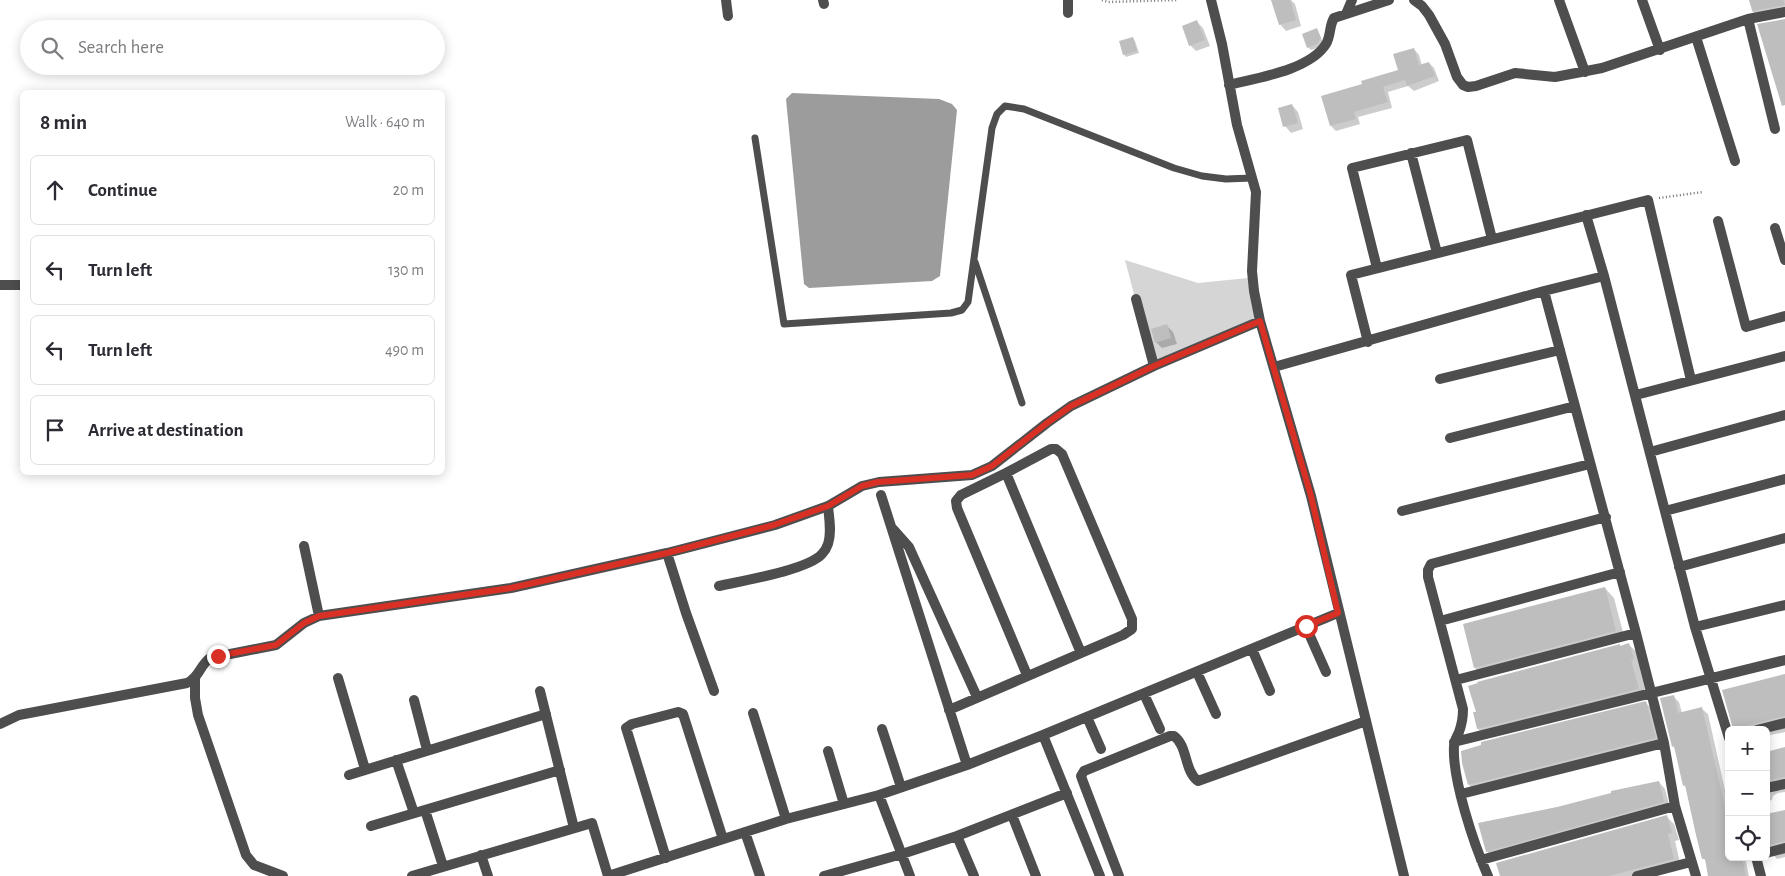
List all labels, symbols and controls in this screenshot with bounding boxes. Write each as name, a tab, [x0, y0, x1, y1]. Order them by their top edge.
search box	[20, 20, 445, 75]
icon: search	[38, 34, 66, 62]
text: Search here	[78, 38, 164, 57]
text: 8 min	[40, 112, 87, 133]
text: Walk · 640 m	[345, 114, 425, 130]
icon: ahead	[41, 176, 69, 204]
text: Continue	[88, 181, 157, 200]
text: 20 m	[393, 182, 424, 198]
icon: left	[41, 256, 69, 284]
text: Turn left	[88, 261, 152, 280]
text: 130 m	[388, 262, 424, 278]
icon: left	[41, 336, 69, 364]
text: Turn left	[88, 341, 152, 360]
text: 490 m	[385, 342, 424, 358]
icon: arrive	[41, 416, 69, 444]
text: Arrive at destination	[88, 421, 244, 440]
route start	[1295, 615, 1318, 638]
route end	[207, 645, 230, 668]
map controls	[1725, 726, 1770, 861]
button: +	[1725, 726, 1770, 771]
button: −	[1725, 771, 1770, 816]
button: locate	[1725, 816, 1770, 861]

